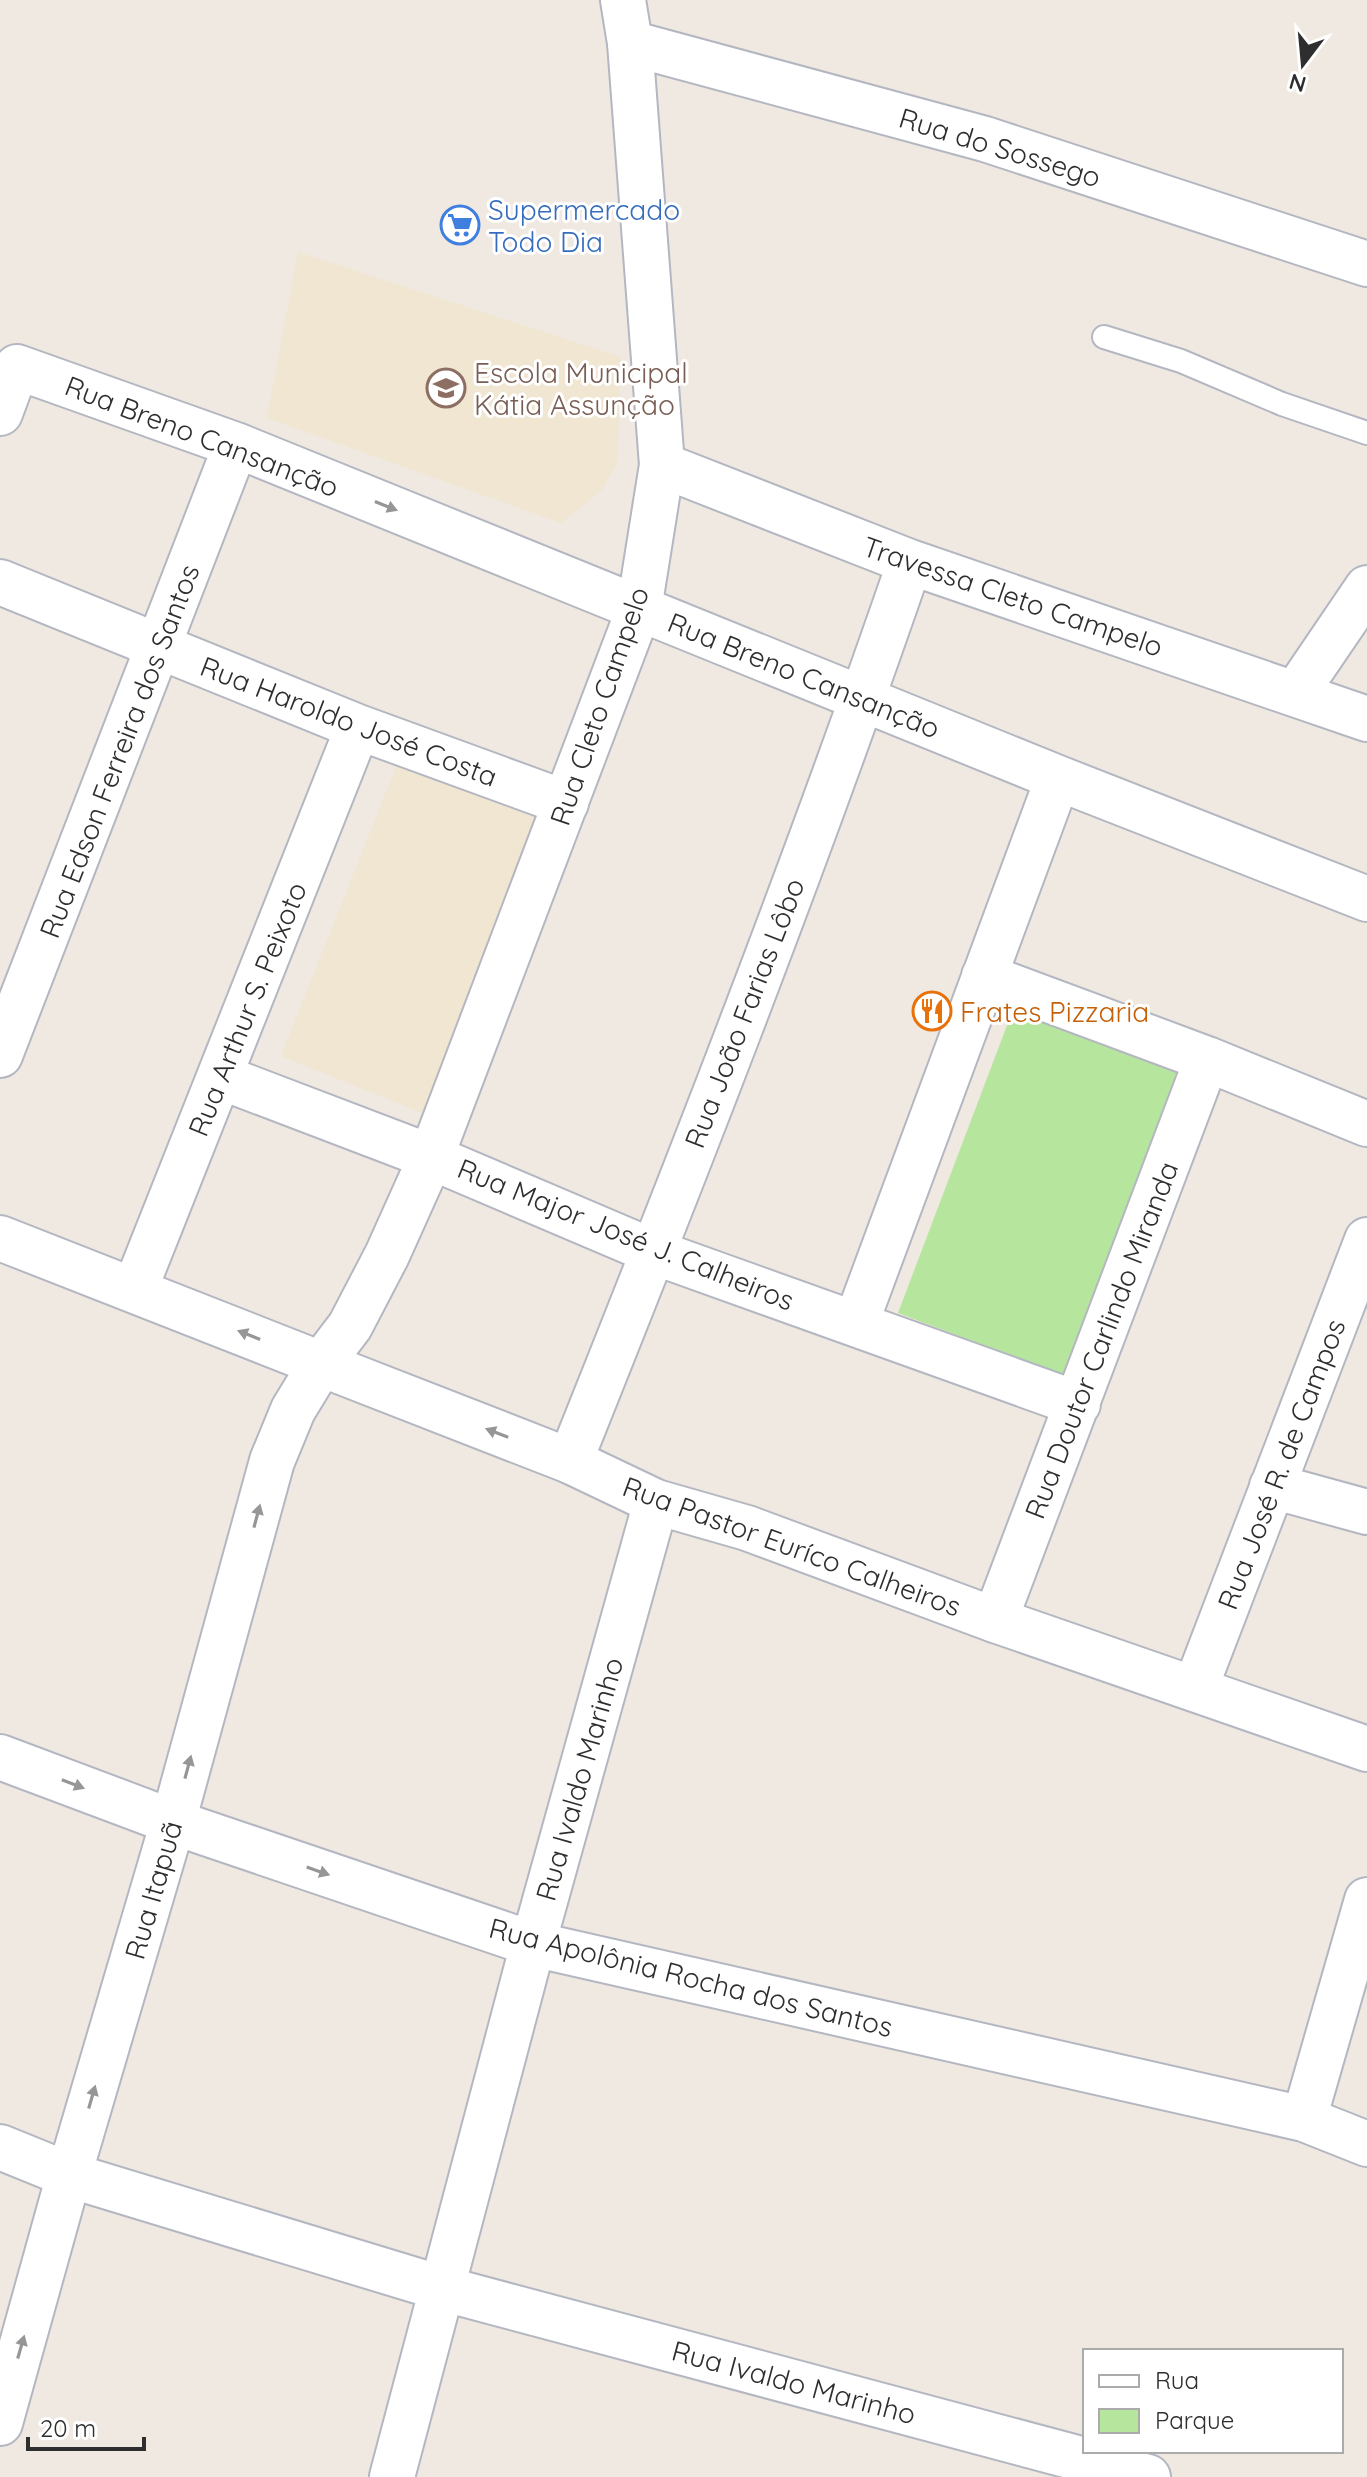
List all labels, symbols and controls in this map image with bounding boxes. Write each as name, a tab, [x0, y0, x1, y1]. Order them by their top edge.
north arrow	[1263, 24, 1343, 104]
text: N	[1286, 68, 1309, 99]
street label: Rua do Sossego	[895, 100, 1105, 194]
place label: Supermercado Todo Dia	[488, 192, 680, 259]
supermarket icon: Supermercado Todo Dia	[439, 204, 481, 246]
place label: Escola Municipal Kátia Assunção	[474, 355, 688, 422]
school or university icon: Escola Municipal Kátia Assunção	[425, 367, 467, 409]
street label: Rua Breno Cansanção	[60, 368, 344, 504]
one-way arrow	[374, 500, 398, 513]
street label: Travessa Cleto Campelo	[859, 528, 1167, 664]
street label: Rua Edson Ferreira dos Santos	[31, 559, 207, 943]
street label: Rua Cleto Campelo	[542, 582, 656, 830]
street label: Rua Breno Cansanção	[663, 604, 945, 746]
street label: Rua Haroldo José Costa	[196, 648, 502, 794]
street label: Rua João Farias Lôbo	[676, 873, 812, 1153]
street label: Rua Arthur S. Peixoto	[180, 877, 314, 1141]
restaurant icon: Frates Pizzaria	[911, 990, 953, 1032]
place label: Frates Pizzaria	[960, 994, 1149, 1029]
street label: Rua Major José J. Calheiros	[453, 1150, 799, 1318]
street label: Rua Doutor Carlindo Miranda	[1017, 1156, 1185, 1524]
street label: Rua José R. de Campos	[1209, 1314, 1353, 1614]
one-way arrow	[237, 1328, 261, 1341]
one-way arrow	[485, 1426, 509, 1439]
street label: Rua Pastor Euríco Calheiros	[618, 1468, 966, 1624]
one-way arrow	[251, 1504, 263, 1529]
street label: Rua Ivaldo Marinho	[528, 1653, 630, 1905]
one-way arrow	[182, 1754, 195, 1779]
one-way arrow	[61, 1778, 85, 1791]
street label: Rua Itapuã	[117, 1817, 189, 1963]
one-way arrow	[306, 1866, 330, 1878]
street label: Rua Apolônia Rocha dos Santos	[486, 1910, 896, 2044]
one-way arrow	[86, 2085, 99, 2109]
street label: Rua Ivaldo Marinho	[668, 2333, 920, 2431]
one-way arrow	[15, 2335, 28, 2359]
legend	[1083, 2349, 1343, 2453]
text: Rua	[1155, 2365, 1199, 2395]
scale bar	[28, 2401, 144, 2451]
text: Parque	[1155, 2405, 1234, 2435]
text: 20 m	[40, 2413, 96, 2443]

